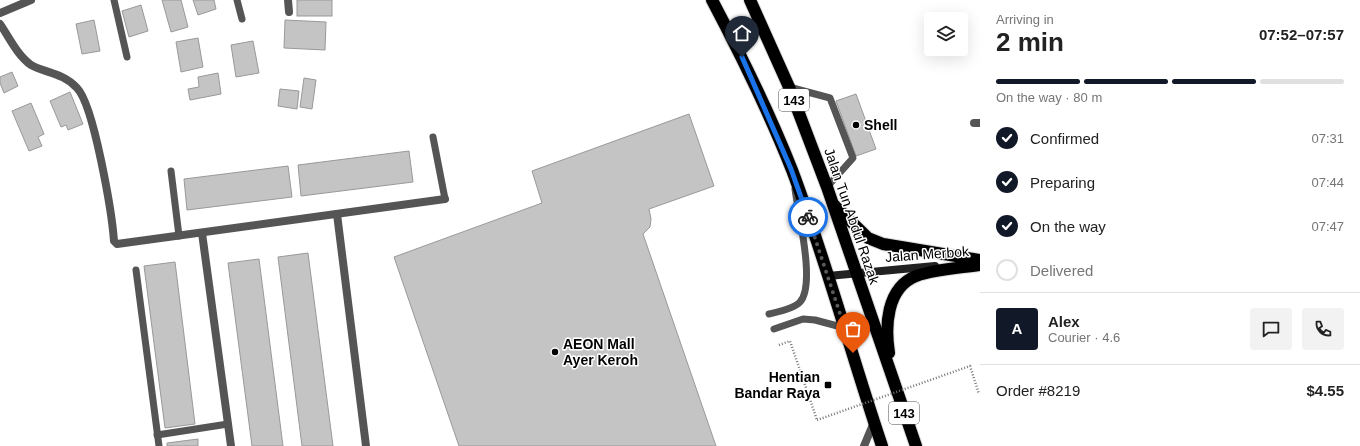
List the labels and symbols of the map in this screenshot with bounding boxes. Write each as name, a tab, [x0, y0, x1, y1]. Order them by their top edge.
pin	[725, 16, 759, 57]
road number: 143	[779, 89, 809, 111]
place label: Shell	[864, 117, 897, 133]
marker: Shell	[851, 120, 861, 130]
street label: Jalan Tun Abdul Razak	[821, 146, 883, 287]
courier	[788, 197, 828, 237]
street label: Jalan Merbok	[885, 243, 970, 265]
pin	[836, 312, 870, 353]
place label: AEON Mall Ayer Keroh	[563, 336, 638, 368]
marker: AEON Mall Ayer Keroh	[550, 347, 560, 357]
place label: Hentian Bandar Raya	[734, 369, 820, 401]
marker: Hentian Bandar Raya	[823, 380, 833, 390]
road number: 143	[889, 402, 919, 424]

